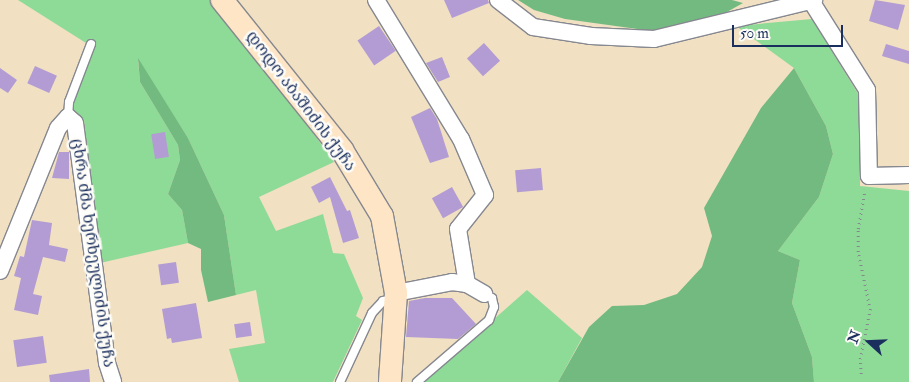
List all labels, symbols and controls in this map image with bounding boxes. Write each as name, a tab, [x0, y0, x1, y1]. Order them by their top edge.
scale bar	[734, 15, 845, 47]
text: 50 m	[740, 24, 769, 43]
street label: დოდო აბაშიძის ქუჩა	[242, 27, 360, 175]
street label: ცხრა ძმა ხერხეულიძის ქუჩა	[67, 137, 119, 369]
north arrow	[844, 317, 894, 367]
text: N	[844, 328, 865, 346]

